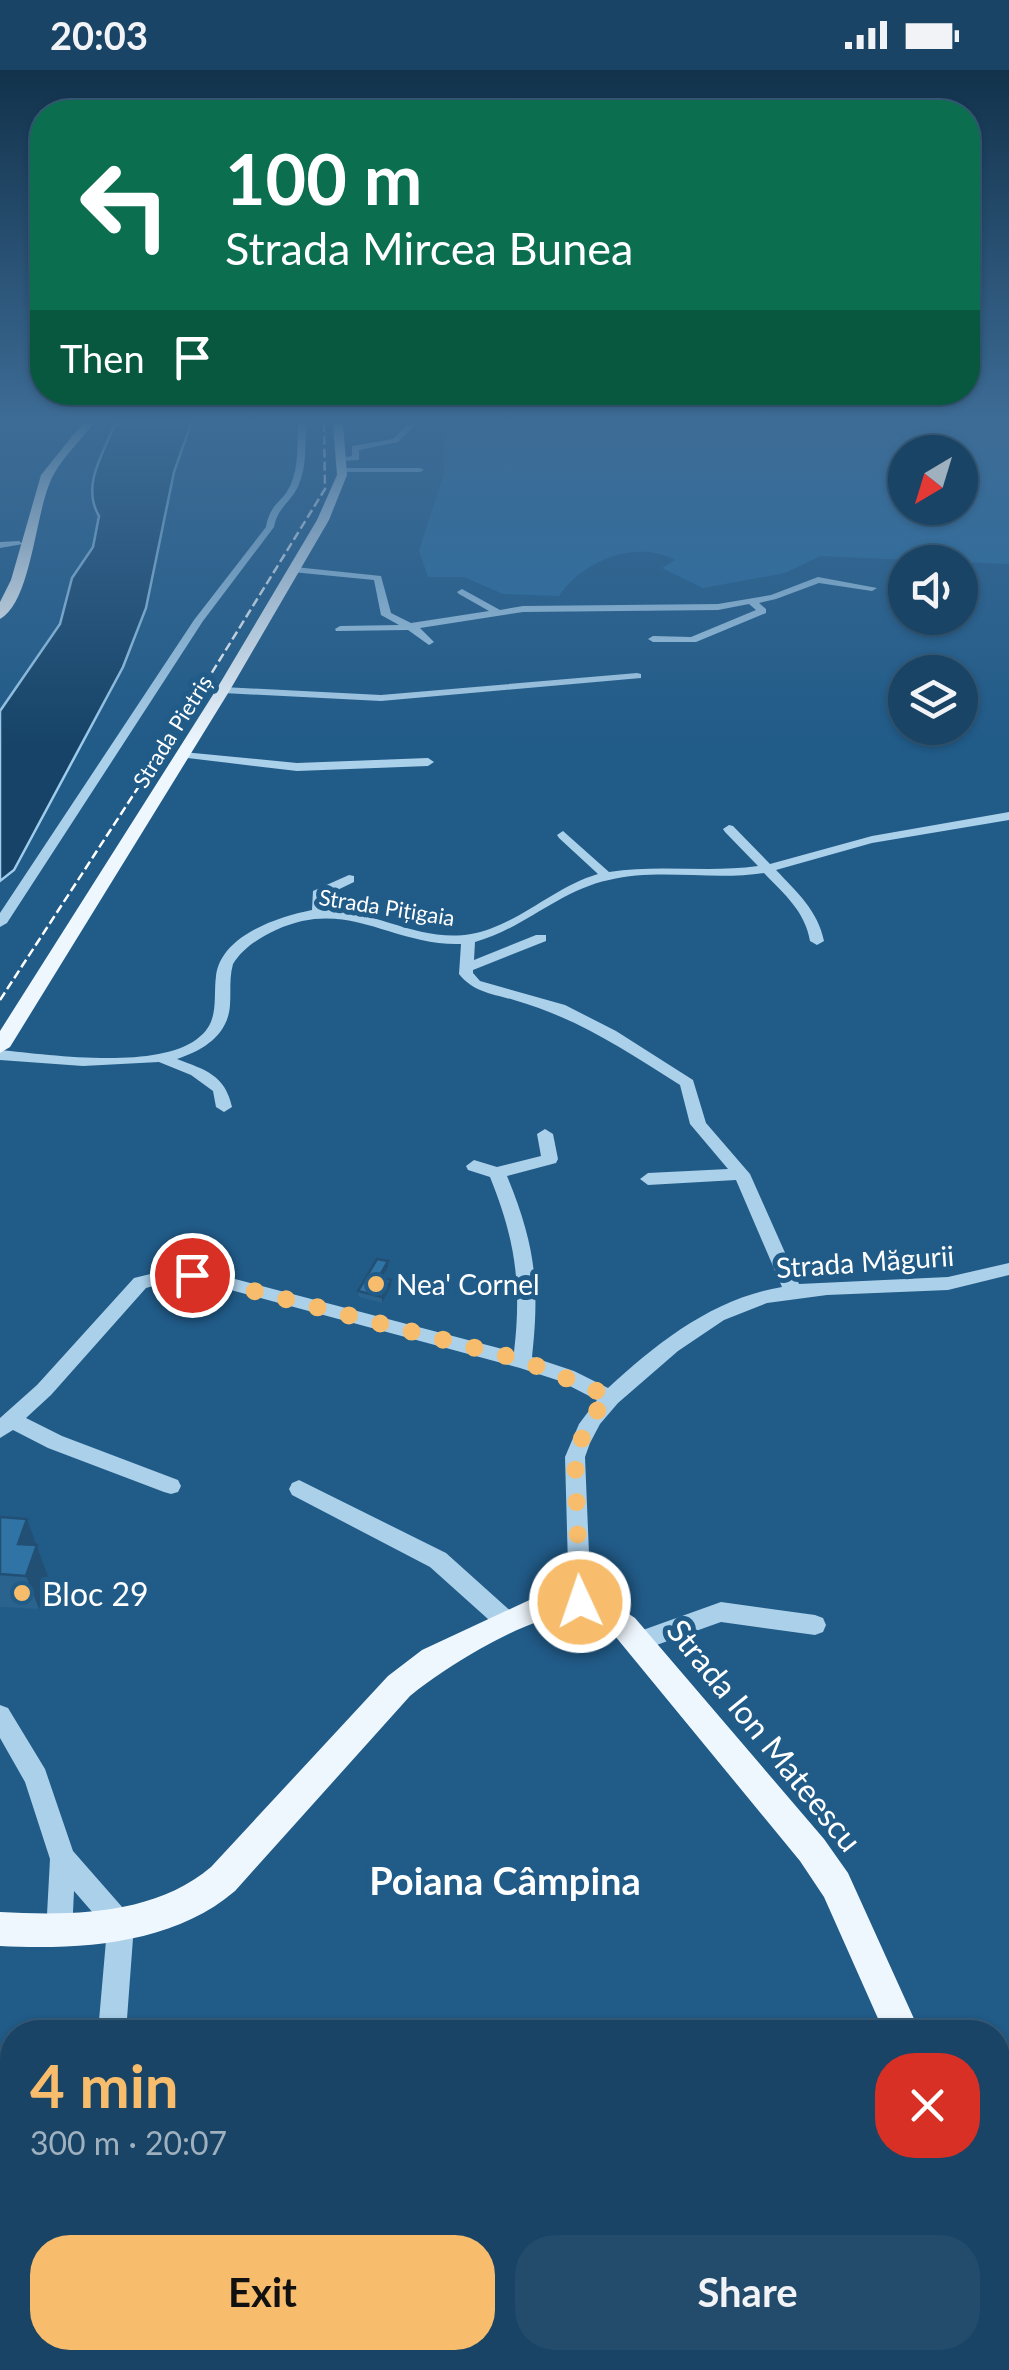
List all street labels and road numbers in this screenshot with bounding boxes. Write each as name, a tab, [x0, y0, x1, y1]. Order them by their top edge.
street label: Strada Pietriș	[127, 670, 217, 792]
street label: Strada Pițigaia	[317, 883, 457, 931]
street label: Strada Măgurii	[775, 1238, 955, 1284]
street label: Strada Ion Mateescu	[659, 1611, 871, 1859]

